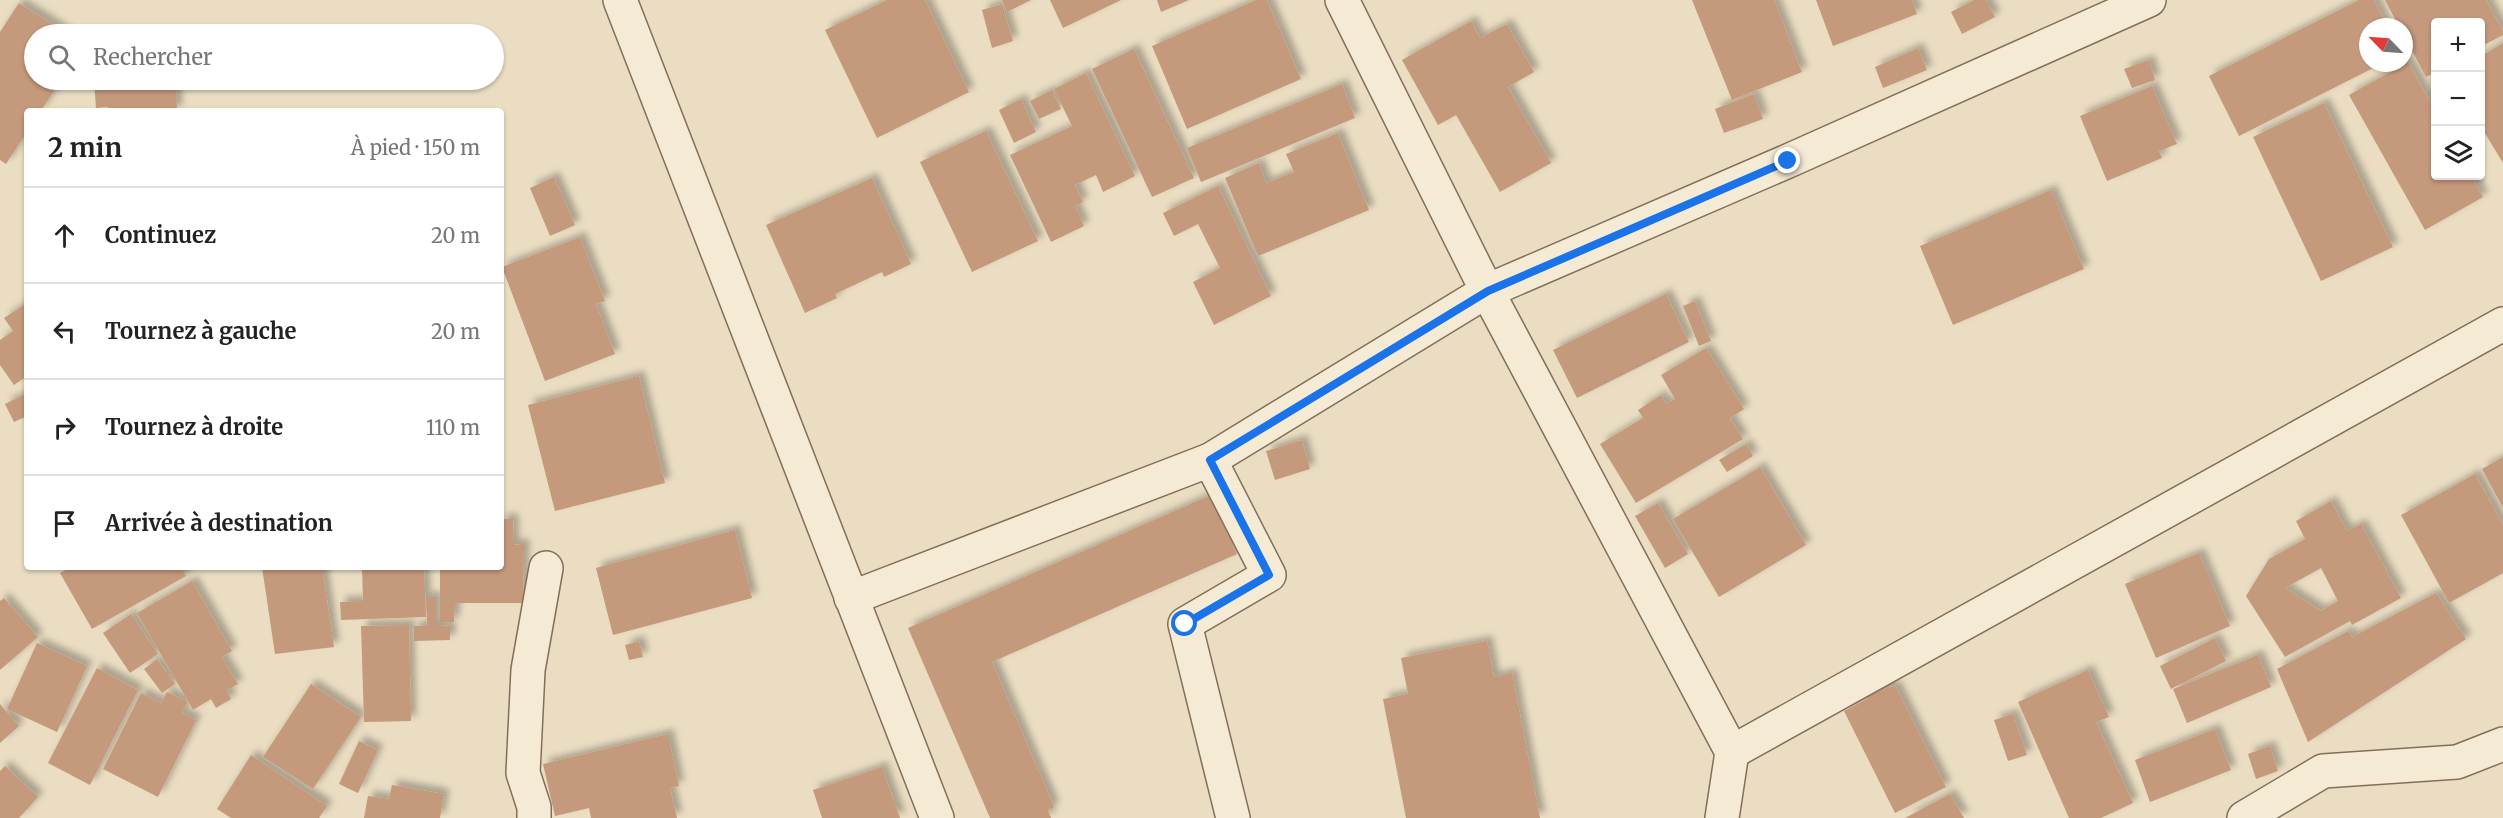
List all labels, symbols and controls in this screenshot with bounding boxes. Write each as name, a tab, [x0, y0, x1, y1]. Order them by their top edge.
north arrow	[2359, 18, 2413, 72]
map controls	[2431, 18, 2485, 180]
button: +	[2431, 18, 2485, 72]
search box	[24, 24, 504, 90]
icon: search	[45, 41, 78, 74]
text: Rechercher	[93, 43, 213, 71]
button: −	[2431, 72, 2485, 126]
button: layers	[2431, 126, 2485, 180]
text: 2 min	[48, 131, 122, 164]
text: À pied · 150 m	[351, 135, 480, 160]
route end	[1774, 147, 1800, 173]
icon: ahead	[48, 219, 81, 252]
text: Continuez	[105, 221, 216, 249]
text: 20 m	[431, 223, 480, 248]
icon: left	[48, 315, 81, 348]
text: Tournez à gauche	[105, 317, 296, 345]
text: 20 m	[431, 319, 480, 344]
icon: right	[48, 411, 81, 444]
text: Tournez à droite	[105, 413, 283, 441]
text: 110 m	[426, 415, 480, 440]
icon: arrive	[48, 507, 81, 540]
text: Arrivée à destination	[105, 509, 333, 537]
route start	[1171, 610, 1197, 636]

